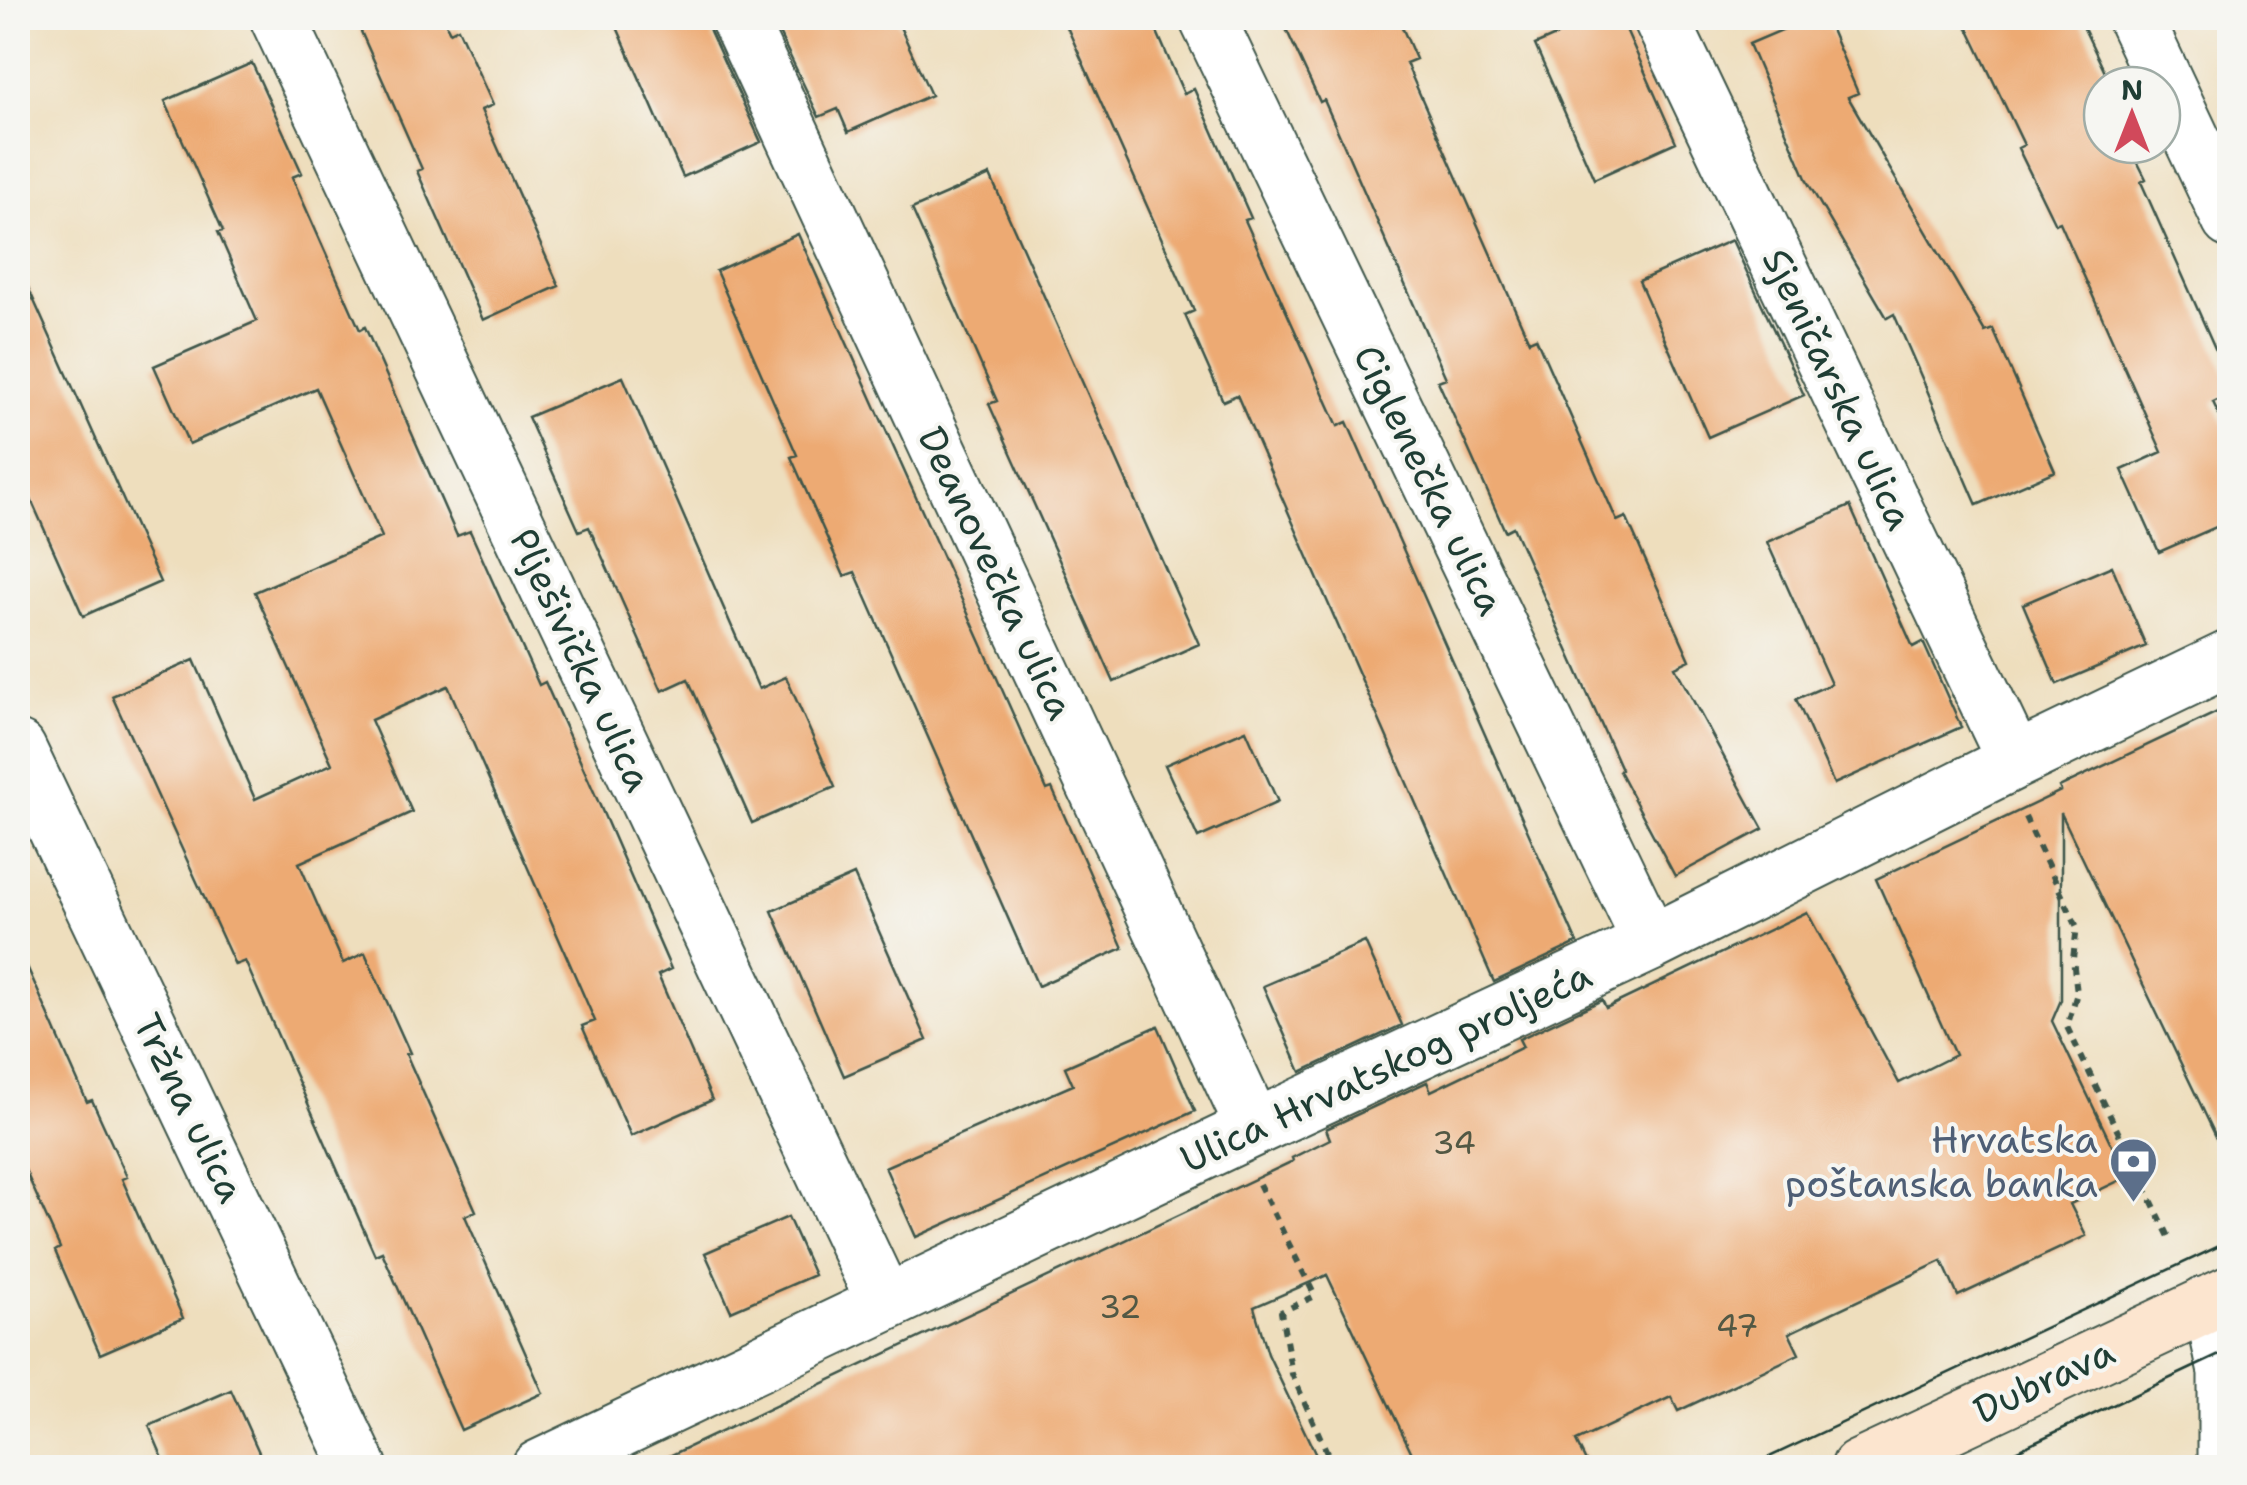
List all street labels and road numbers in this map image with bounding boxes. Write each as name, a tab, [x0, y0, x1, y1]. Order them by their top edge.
street label: Sjeničarska ulica	[1751, 240, 1926, 538]
street label: Ciglenečka ulica	[1342, 336, 1517, 624]
street label: Deanovečka ulica	[906, 418, 1087, 728]
street label: Plješivička ulica	[498, 520, 665, 800]
street label: Ulica Hrvatskog proljeća	[1172, 949, 1600, 1184]
street label: Tržna ulica	[122, 1005, 257, 1211]
street label: Dubrava	[1965, 1326, 2123, 1435]

